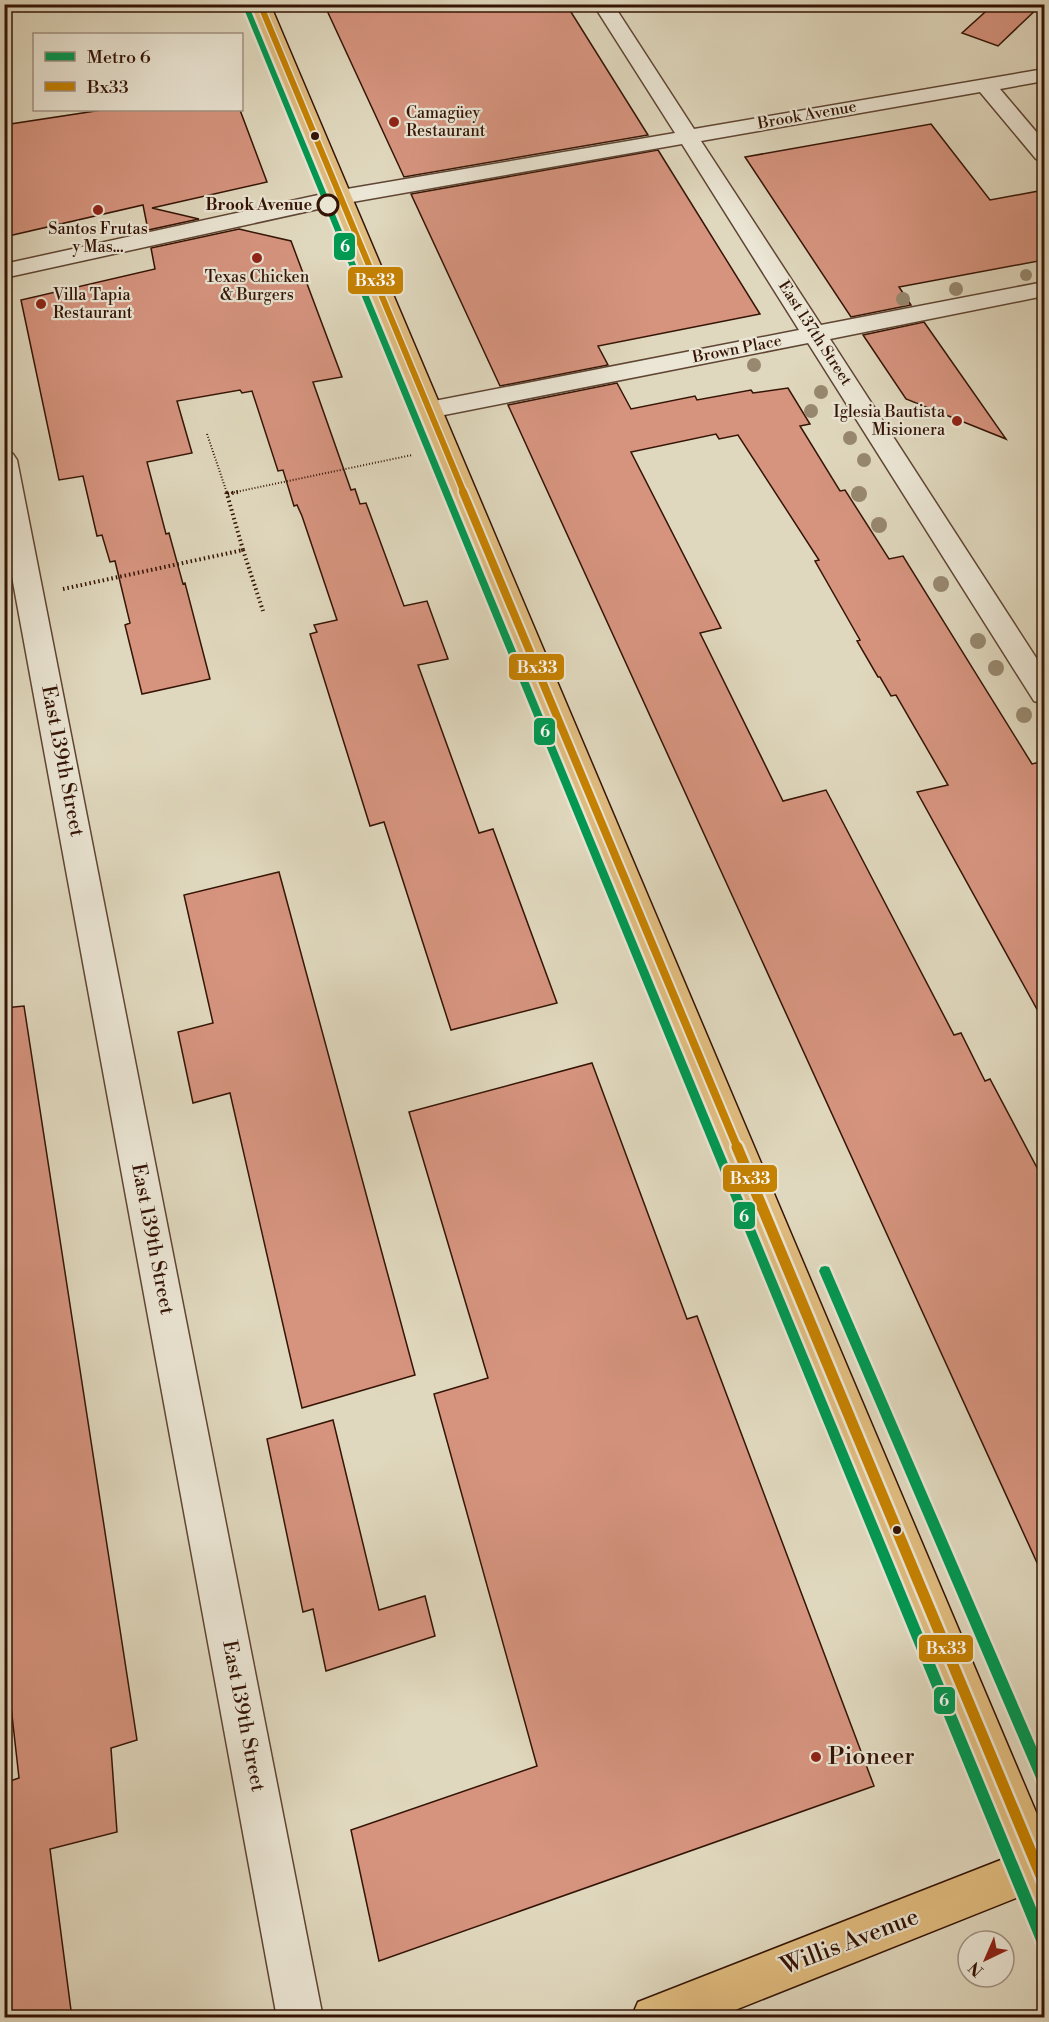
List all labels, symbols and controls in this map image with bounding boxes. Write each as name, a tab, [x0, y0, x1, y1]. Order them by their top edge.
legend	[33, 33, 243, 111]
text: Metro 6	[87, 46, 151, 69]
text: Bx33	[86, 76, 129, 99]
street label: Brook Avenue	[755, 96, 858, 134]
place label: Camagüey Restaurant	[406, 103, 486, 141]
marker: Camagüey Restaurant	[387, 115, 401, 129]
unlabelled marker	[309, 130, 321, 142]
marker: Brook Avenue	[317, 194, 339, 216]
place label: Brook Avenue	[205, 195, 312, 215]
marker: Santos Frutas y Mas...	[91, 203, 105, 217]
place label: Santos Frutas y Mas...	[48, 219, 148, 257]
line badge: 6	[333, 232, 356, 261]
text: 6	[340, 237, 350, 257]
marker: Texas Chicken & Burgers	[250, 251, 264, 265]
line badge: Bx33	[347, 266, 404, 295]
place label: Texas Chicken & Burgers	[205, 267, 310, 305]
text: Bx33	[355, 271, 396, 291]
street label: East 137th Street	[774, 277, 856, 389]
place label: Villa Tapia Restaurant	[52, 285, 133, 323]
marker: Villa Tapia Restaurant	[34, 297, 48, 311]
street label: Brown Place	[690, 331, 783, 368]
place label: Iglesia Bautista Misionera	[834, 402, 946, 440]
marker: Iglesia Bautista Misionera	[950, 414, 964, 428]
line badge: Bx33	[508, 653, 565, 681]
text: Bx33	[517, 658, 558, 678]
street label: East 139th Street	[35, 683, 89, 839]
line badge: 6	[533, 717, 556, 746]
text: 6	[540, 722, 550, 742]
street label: East 139th Street	[125, 1161, 179, 1317]
line badge: Bx33	[722, 1164, 778, 1193]
text: Bx33	[730, 1169, 771, 1189]
line badge: 6	[733, 1201, 756, 1230]
text: 6	[739, 1207, 749, 1227]
unlabelled marker	[891, 1524, 903, 1536]
line badge: Bx33	[918, 1634, 974, 1663]
street label: East 139th Street	[216, 1638, 270, 1794]
text: Bx33	[926, 1639, 967, 1659]
line badge: 6	[933, 1686, 956, 1715]
text: 6	[939, 1691, 949, 1711]
place label: Pioneer	[828, 1742, 915, 1772]
marker: Pioneer	[809, 1750, 823, 1764]
street label: Willis Avenue	[776, 1902, 923, 1982]
north arrow	[956, 1929, 1016, 1989]
text: N	[965, 1957, 988, 1981]

